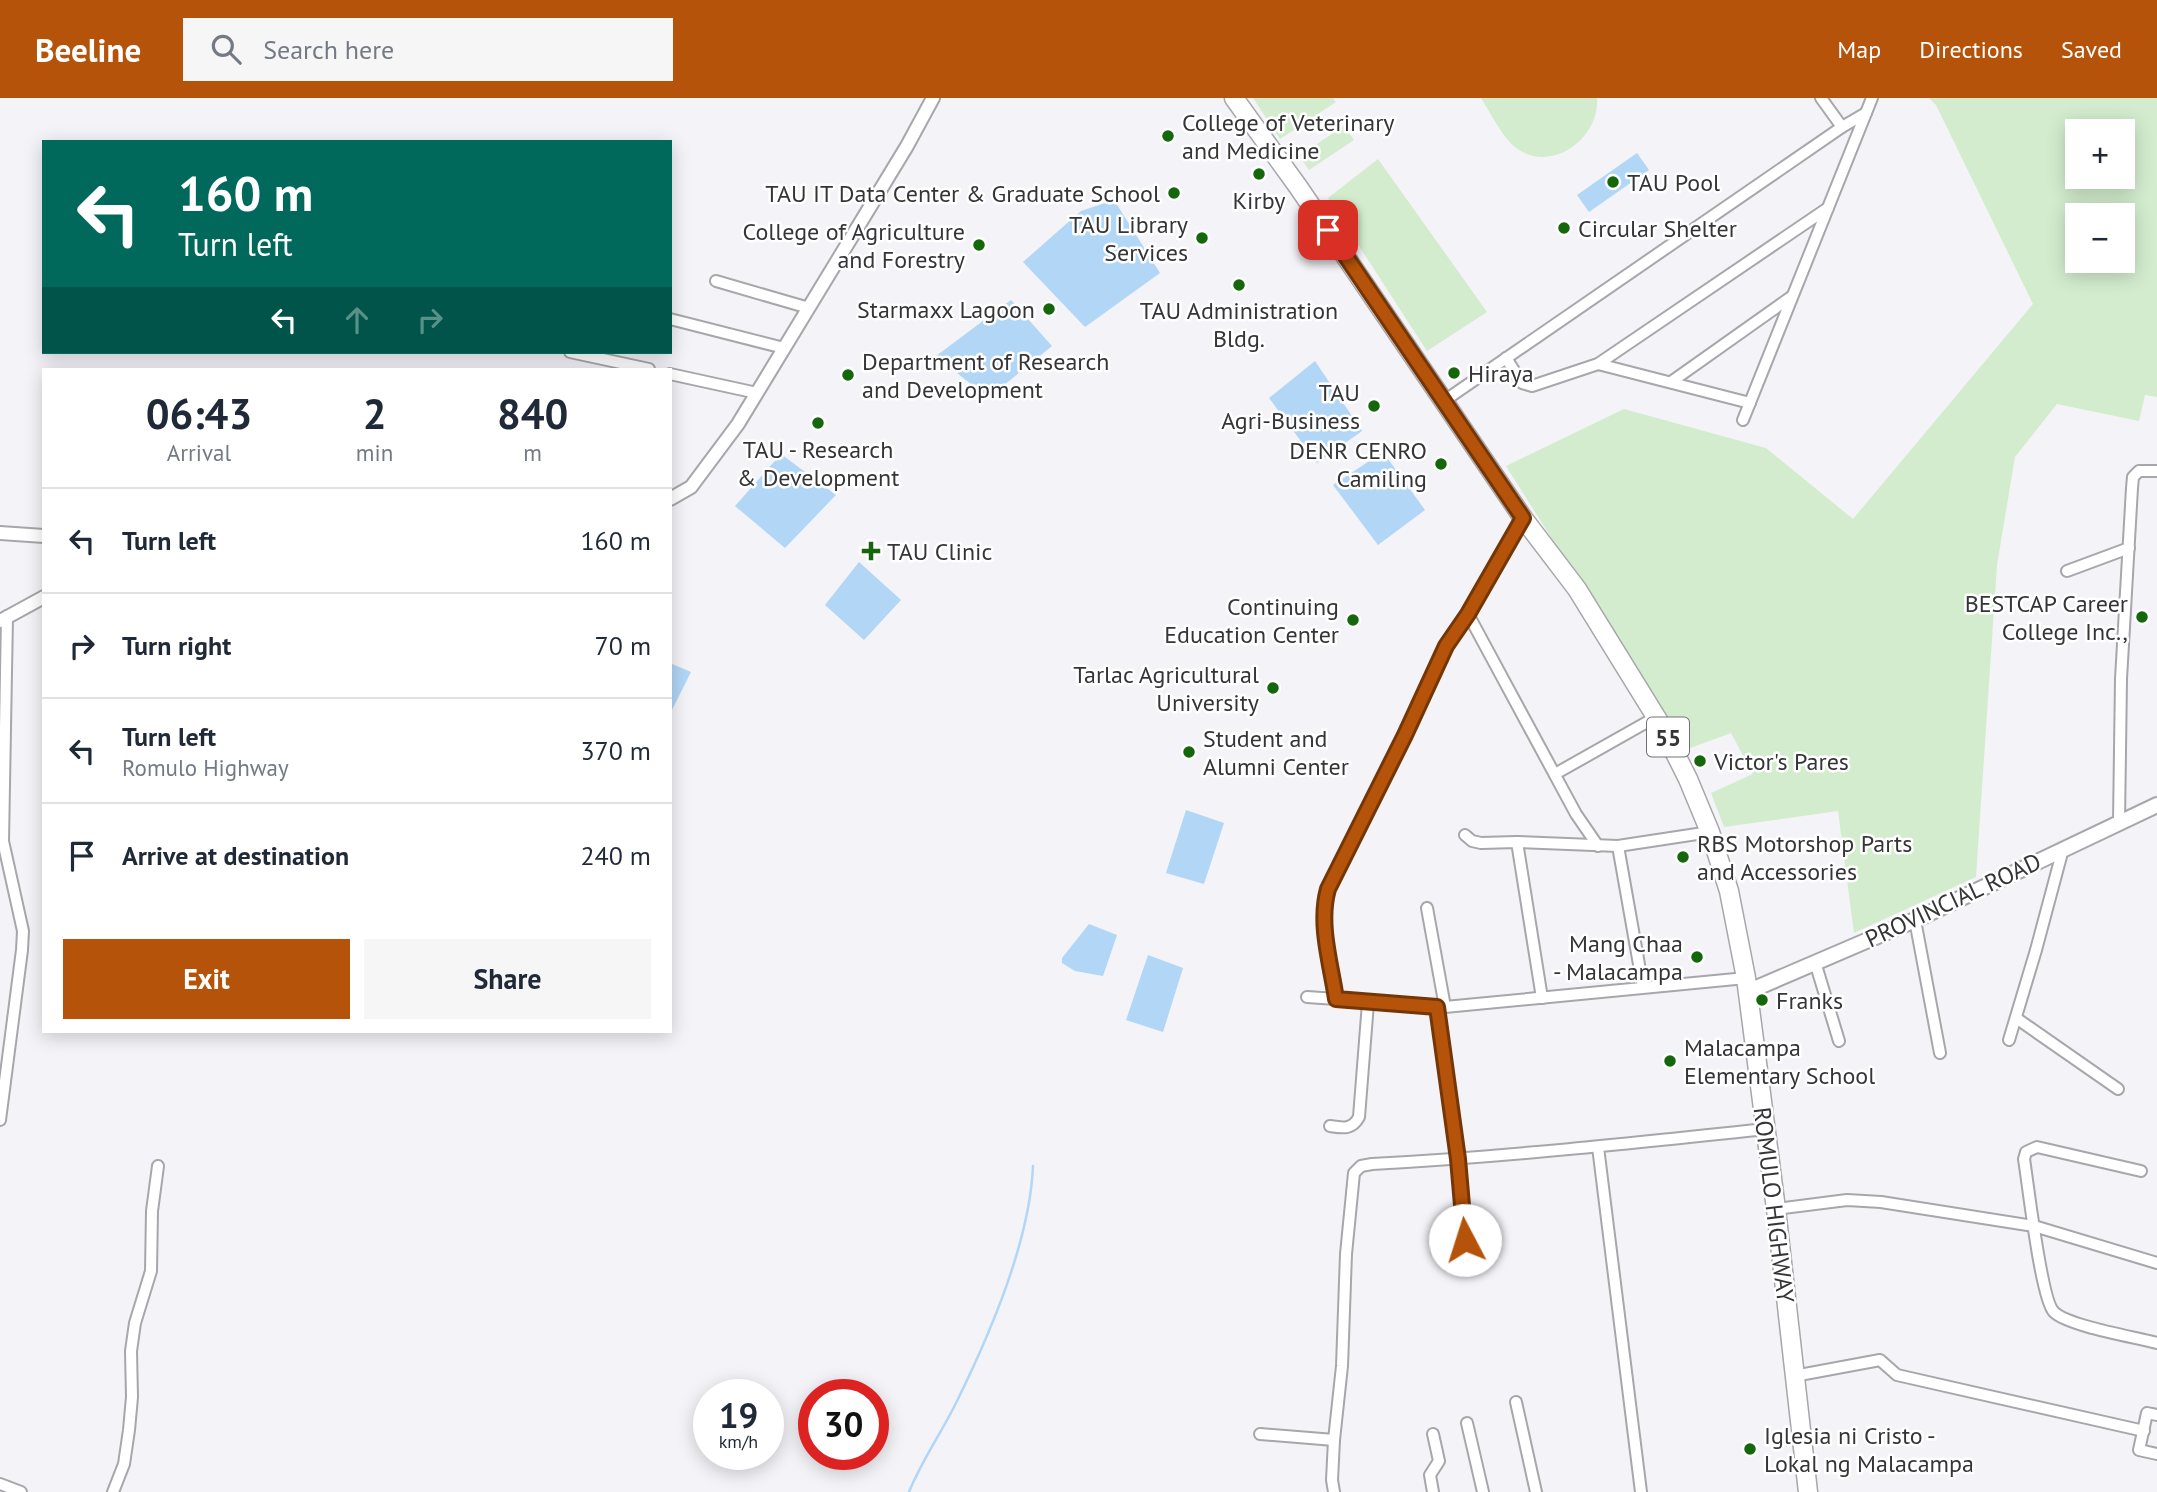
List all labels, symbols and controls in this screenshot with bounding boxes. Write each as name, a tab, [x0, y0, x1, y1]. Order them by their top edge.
search box	[183, 18, 673, 81]
text: Beeline	[35, 28, 141, 71]
icon: search	[207, 30, 245, 68]
text: Search here	[263, 33, 394, 66]
text: Map	[1837, 34, 1881, 65]
text: Directions	[1919, 34, 2023, 65]
text: Saved	[2061, 34, 2122, 65]
place label: College of Veterinary and Medicine	[1182, 107, 1395, 166]
map controls	[2065, 119, 2135, 273]
button: +	[2065, 119, 2135, 189]
marker: College of Veterinary and Medicine	[1160, 128, 1176, 144]
text: 160 m	[178, 161, 313, 225]
marker: Kirby	[1251, 166, 1267, 182]
place label: TAU Pool	[1627, 167, 1720, 198]
icon: left	[63, 168, 154, 259]
marker: TAU Pool	[1605, 174, 1621, 190]
place label: TAU IT Data Center & Graduate School	[765, 178, 1160, 209]
marker: TAU IT Data Center & Graduate School	[1166, 185, 1182, 201]
place label: Kirby	[1232, 185, 1286, 216]
pin	[1298, 200, 1358, 260]
button: −	[2065, 203, 2135, 273]
place label: TAU Library Services	[1069, 209, 1188, 268]
icon: arrive	[1309, 211, 1347, 249]
place label: Circular Shelter	[1578, 213, 1737, 244]
place label: College of Agriculture and Forestry	[743, 216, 965, 275]
marker: Circular Shelter	[1556, 220, 1572, 236]
text: Turn left	[178, 223, 293, 265]
marker: TAU Library Services	[1194, 230, 1210, 246]
marker: College of Agriculture and Forestry	[971, 237, 987, 253]
marker: TAU Administration Bldg.	[1231, 277, 1247, 293]
place label: Starmaxx Lagoon	[857, 294, 1035, 325]
place label: TAU Administration Bldg.	[1140, 295, 1338, 354]
icon: left	[265, 301, 303, 339]
icon: ahead	[338, 301, 376, 339]
icon: right	[411, 301, 449, 339]
marker: Starmaxx Lagoon	[1041, 301, 1057, 317]
place label: Department of Research and Development	[862, 346, 1109, 405]
place label: Hiraya	[1468, 358, 1534, 389]
marker: Hiraya	[1446, 365, 1462, 381]
marker: Department of Research and Development	[840, 367, 856, 383]
place label: TAU Agri-Business	[1221, 377, 1360, 436]
text: 06:43	[146, 386, 252, 441]
text: 2	[363, 386, 386, 441]
text: 840	[497, 386, 568, 441]
marker: TAU Agri-Business	[1366, 398, 1382, 414]
marker: TAU - Research & Development	[810, 415, 826, 431]
place label: TAU - Research & Development	[737, 434, 899, 493]
place label: DENR CENRO Camiling	[1289, 435, 1427, 494]
text: Arrival	[167, 438, 231, 467]
text: min	[356, 438, 393, 467]
text: m	[523, 438, 542, 467]
marker: DENR CENRO Camiling	[1433, 456, 1449, 472]
icon: left	[63, 522, 101, 560]
text: Turn left	[122, 524, 216, 557]
text: 160 m	[580, 524, 651, 557]
place label: TAU Clinic	[887, 536, 993, 567]
marker: TAU Clinic	[861, 541, 881, 561]
place label: BESTCAP Career College Inc.,	[1965, 588, 2128, 647]
place label: Continuing Education Center	[1164, 591, 1339, 650]
marker: BESTCAP Career College Inc.,	[2134, 609, 2150, 625]
marker: Continuing Education Center	[1345, 612, 1361, 628]
icon: right	[63, 627, 101, 665]
text: Turn right	[122, 629, 231, 662]
text: 70 m	[595, 629, 651, 662]
place label: Tarlac Agricultural University	[1073, 659, 1259, 718]
marker: Tarlac Agricultural University	[1265, 680, 1281, 696]
road number: 55	[1647, 718, 1689, 757]
text: Turn left	[122, 720, 216, 753]
place label: Student and Alumni Center	[1203, 723, 1349, 782]
icon: left	[63, 732, 101, 770]
text: 370 m	[580, 734, 651, 767]
marker: Student and Alumni Center	[1181, 744, 1197, 760]
place label: Victor's Pares	[1713, 746, 1849, 777]
text: Romulo Highway	[122, 753, 289, 782]
marker: Victor's Pares	[1692, 753, 1708, 769]
place label: RBS Motorshop Parts and Accessories	[1697, 828, 1912, 887]
icon: arrive	[63, 837, 101, 875]
text: Arrive at destination	[122, 839, 349, 872]
text: 240 m	[580, 839, 651, 872]
street label: PROVINCIAL ROAD	[1860, 846, 2046, 954]
marker: RBS Motorshop Parts and Accessories	[1675, 849, 1691, 865]
place label: Mang Chaa - Malacampa	[1553, 928, 1683, 987]
button: Exit	[63, 939, 350, 1019]
button: Share	[364, 939, 651, 1019]
marker: Mang Chaa - Malacampa	[1689, 949, 1705, 965]
place label: Franks	[1776, 985, 1843, 1016]
marker: Franks	[1754, 992, 1770, 1008]
place label: Malacampa Elementary School	[1684, 1032, 1875, 1091]
marker: Malacampa Elementary School	[1662, 1053, 1678, 1069]
street label: ROMULO HIGHWAY	[1747, 1105, 1801, 1305]
position arrow	[1428, 1203, 1502, 1277]
speed limit sign: 30	[798, 1379, 889, 1470]
text: 19	[719, 1392, 758, 1438]
place label: Iglesia ni Cristo - Lokal ng Malacampa	[1764, 1420, 1974, 1479]
text: km/h	[719, 1430, 758, 1453]
marker: Iglesia ni Cristo - Lokal ng Malacampa	[1742, 1441, 1758, 1457]

